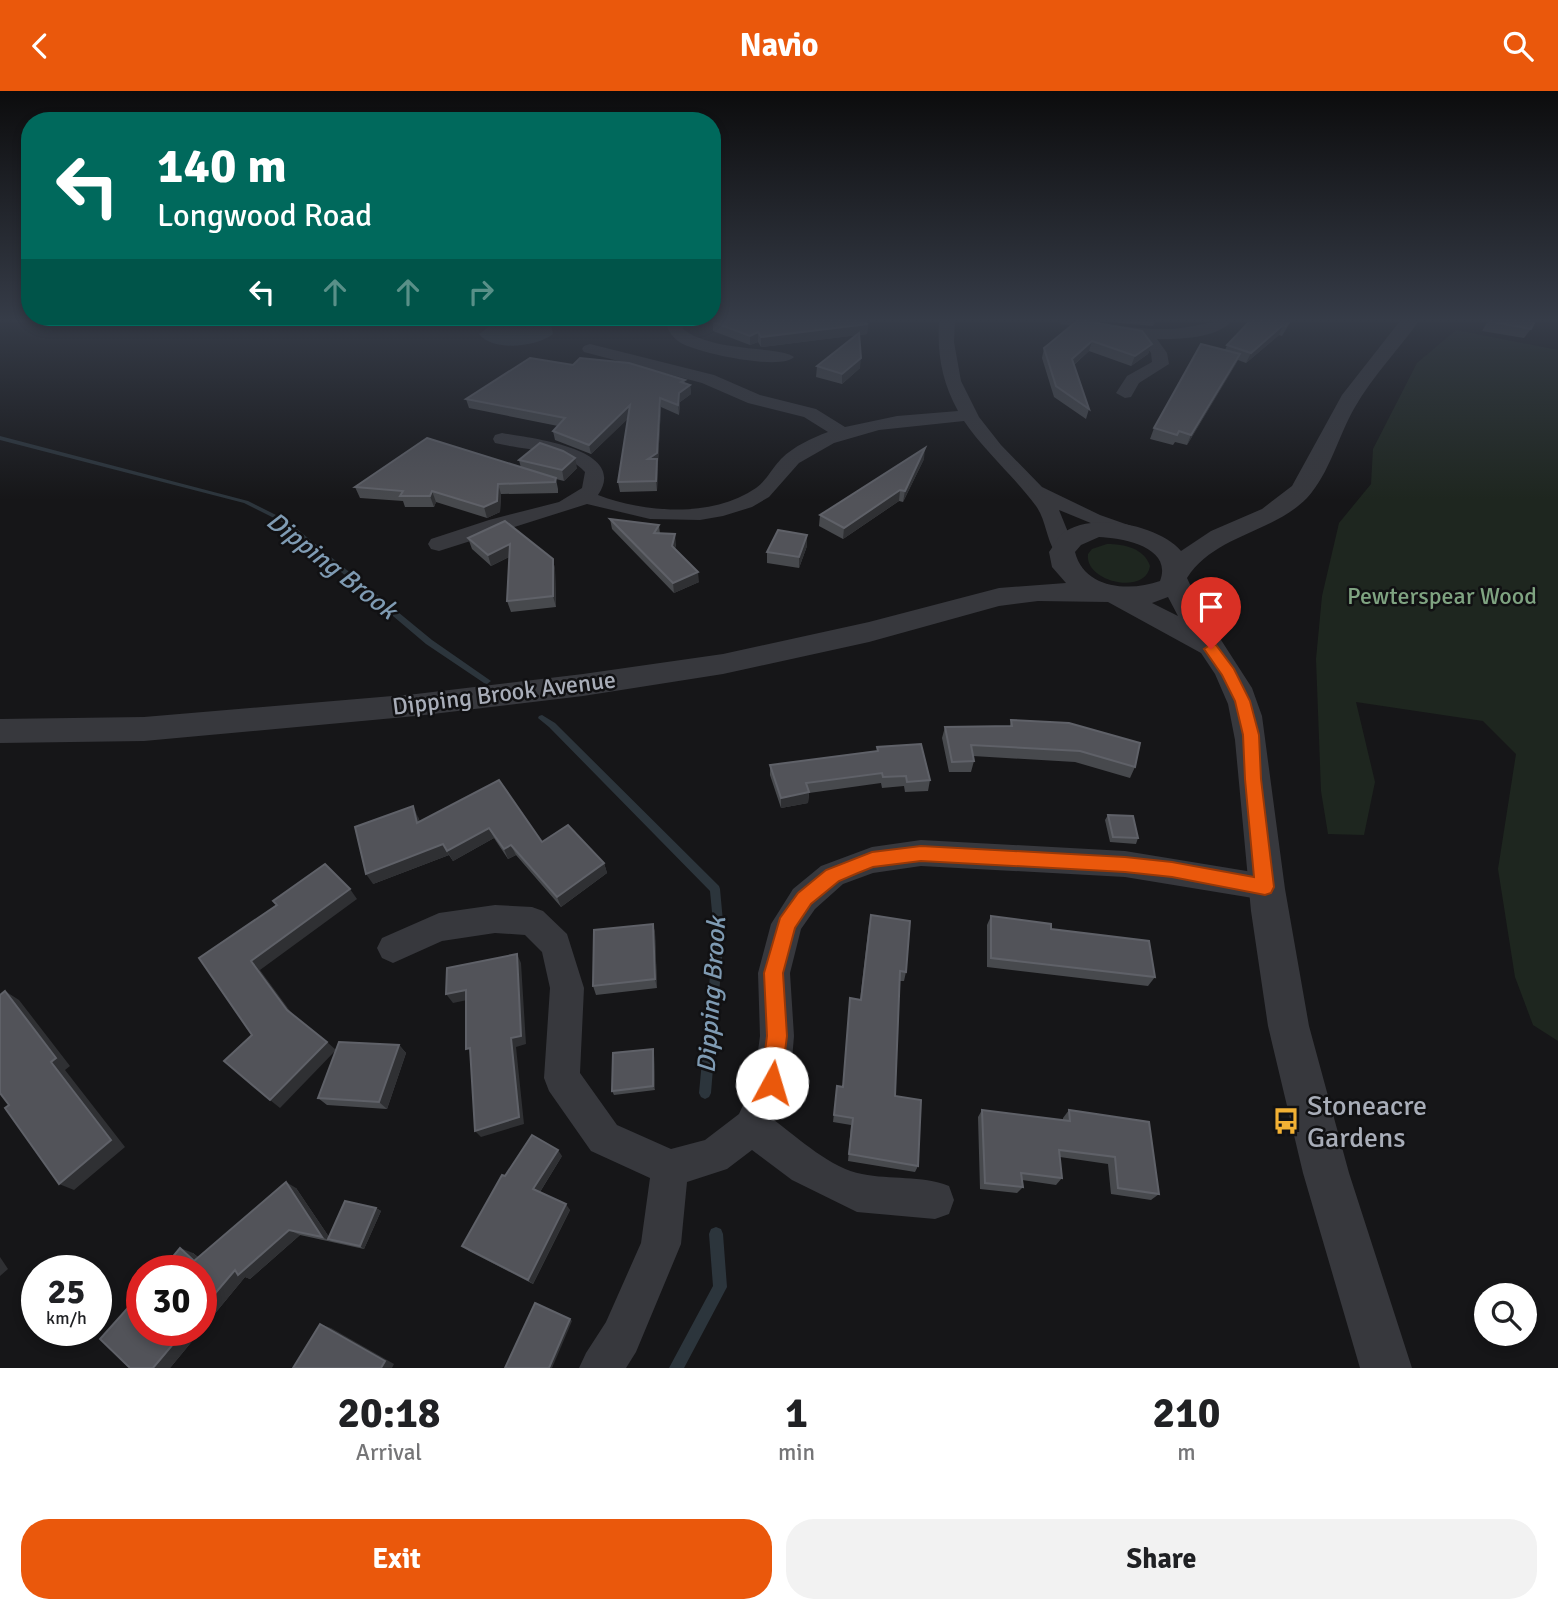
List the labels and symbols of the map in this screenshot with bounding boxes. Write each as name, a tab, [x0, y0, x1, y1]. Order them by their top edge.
water label: Dipping Brook	[260, 505, 404, 628]
pin	[1181, 577, 1241, 649]
park label: Pewterspear Wood	[1347, 581, 1537, 611]
street label: Dipping Brook Avenue	[391, 664, 617, 722]
water label: Dipping Brook	[691, 914, 734, 1074]
position arrow	[735, 1046, 809, 1120]
place label: Stoneacre Gardens	[1307, 1089, 1427, 1155]
bus stop icon: Stoneacre Gardens	[1271, 1106, 1301, 1136]
speed limit sign: 30	[126, 1255, 217, 1346]

